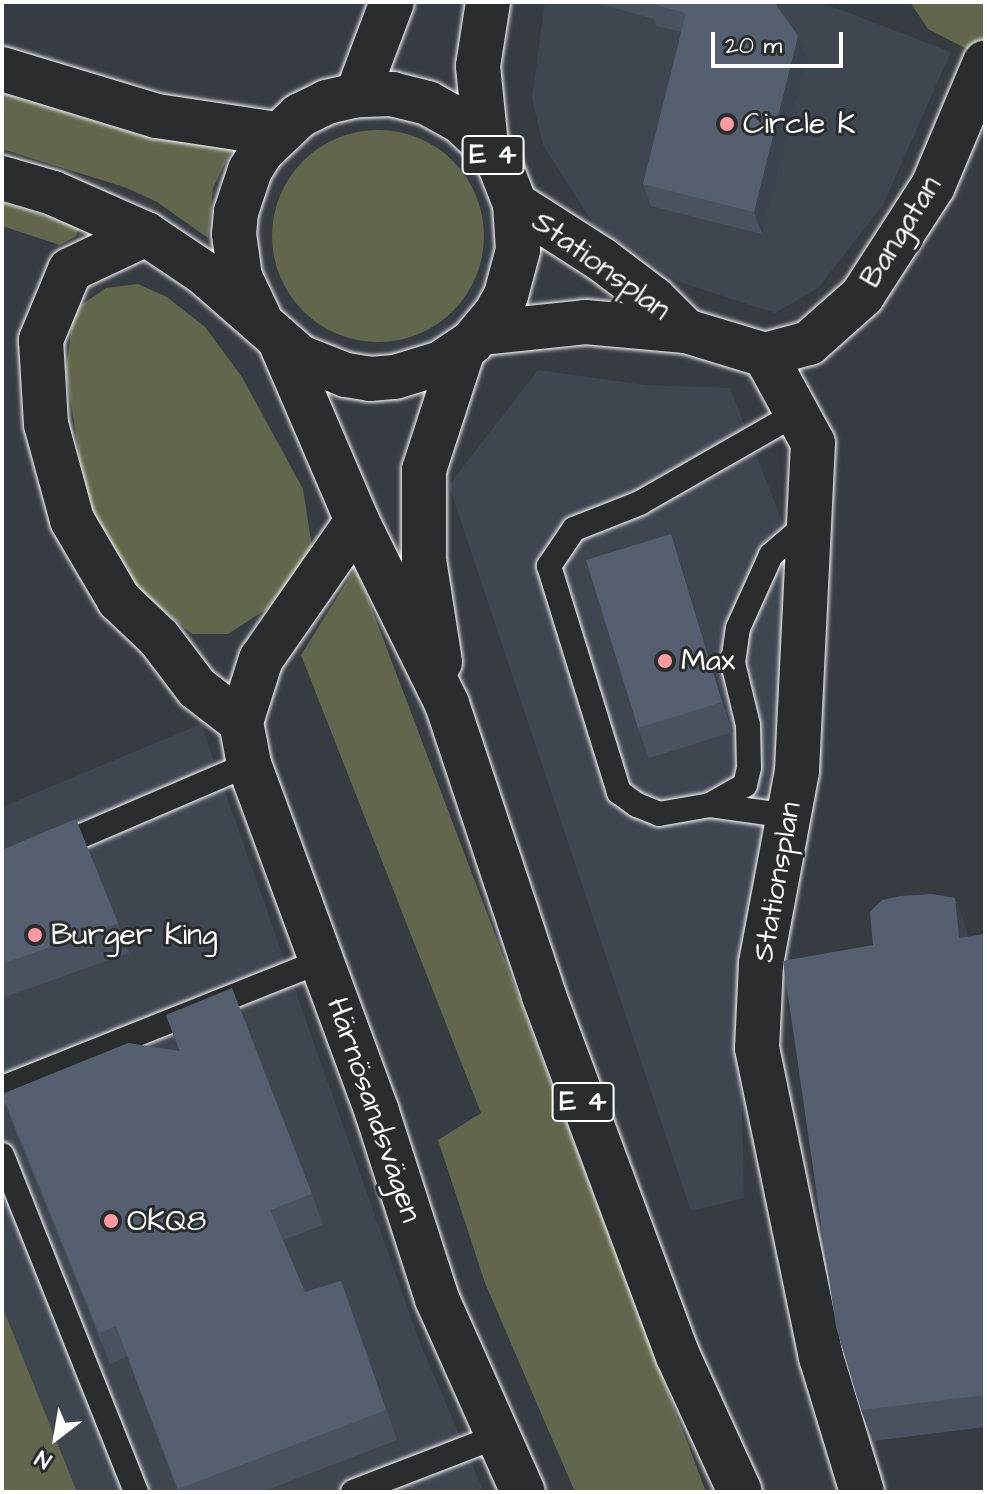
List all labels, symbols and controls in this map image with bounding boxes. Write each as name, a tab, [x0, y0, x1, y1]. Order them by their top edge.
scale bar	[715, 16, 847, 66]
text: 20 m	[725, 29, 782, 63]
place label: Circle K	[743, 106, 855, 142]
marker: Circle K	[718, 115, 736, 133]
road number: E 4	[461, 131, 525, 179]
street label: Bangatan	[853, 170, 949, 294]
street label: Stationsplan	[525, 204, 677, 328]
place label: Max	[681, 643, 735, 679]
marker: Max	[656, 652, 674, 670]
street label: Stationsplan	[745, 799, 809, 965]
place label: Burger King	[51, 917, 218, 953]
marker: Burger King	[26, 926, 44, 944]
street label: Härnösandsvägen	[319, 993, 429, 1227]
road number: E 4	[551, 1078, 615, 1126]
place label: OKQ8	[127, 1203, 206, 1239]
marker: OKQ8	[102, 1212, 120, 1230]
north arrow	[16, 1398, 96, 1478]
text: N	[29, 1442, 57, 1476]

